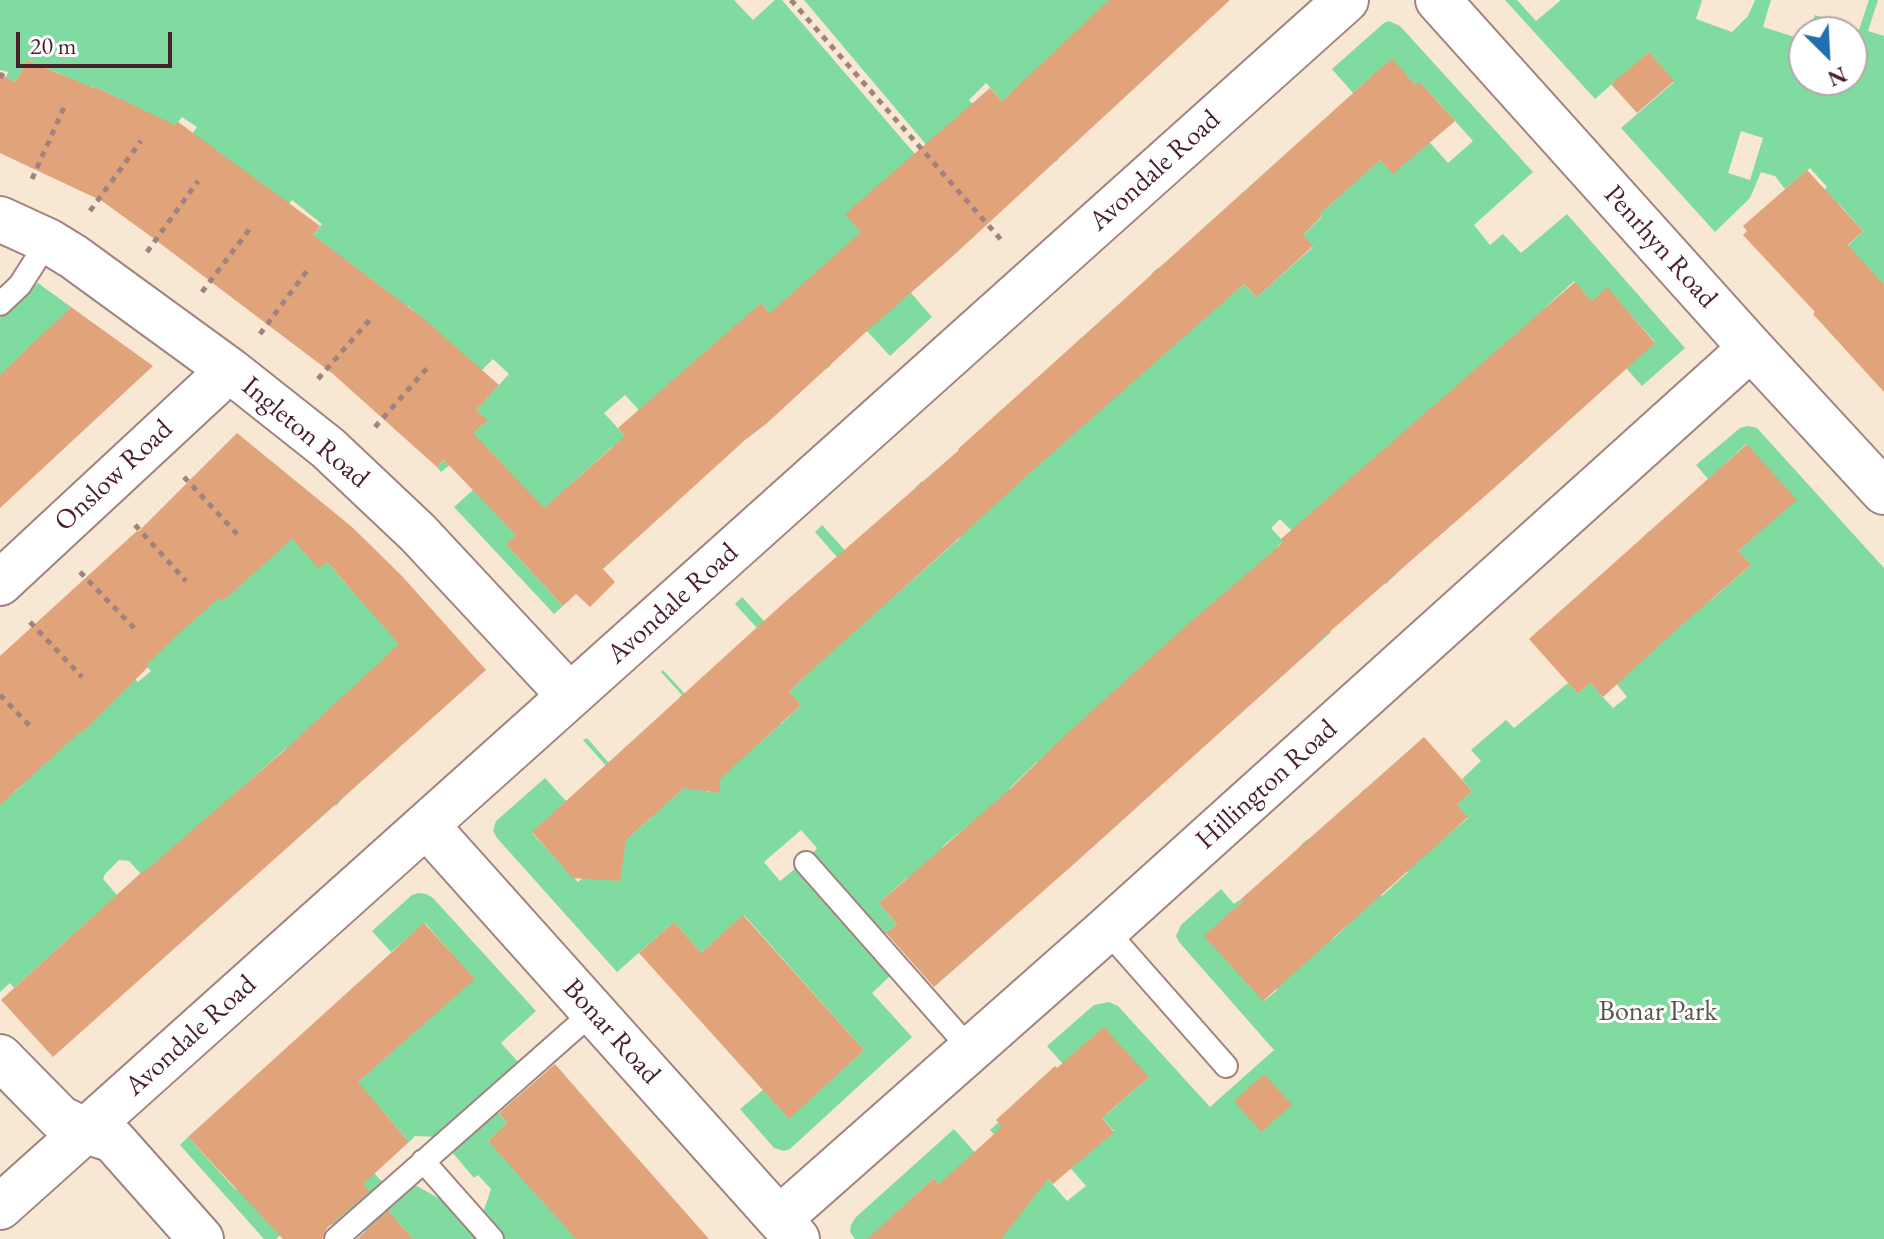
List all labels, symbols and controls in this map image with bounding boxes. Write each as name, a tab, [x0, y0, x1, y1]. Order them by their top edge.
scale bar	[20, 16, 176, 66]
north arrow	[1788, 16, 1868, 96]
text: 20 m	[30, 30, 77, 61]
text: N	[1823, 60, 1851, 93]
street label: Avondale Road	[1083, 103, 1227, 239]
street label: Penrhyn Road	[1596, 179, 1724, 315]
street label: Ingleton Road	[235, 370, 375, 496]
street label: Onslow Road	[48, 413, 180, 539]
street label: Avondale Road	[601, 536, 745, 672]
street label: Hillington Road	[1189, 713, 1345, 857]
street label: Avondale Road	[119, 968, 263, 1104]
street label: Bonar Road	[555, 973, 667, 1091]
park label: Bonar Park	[1599, 995, 1717, 1029]

